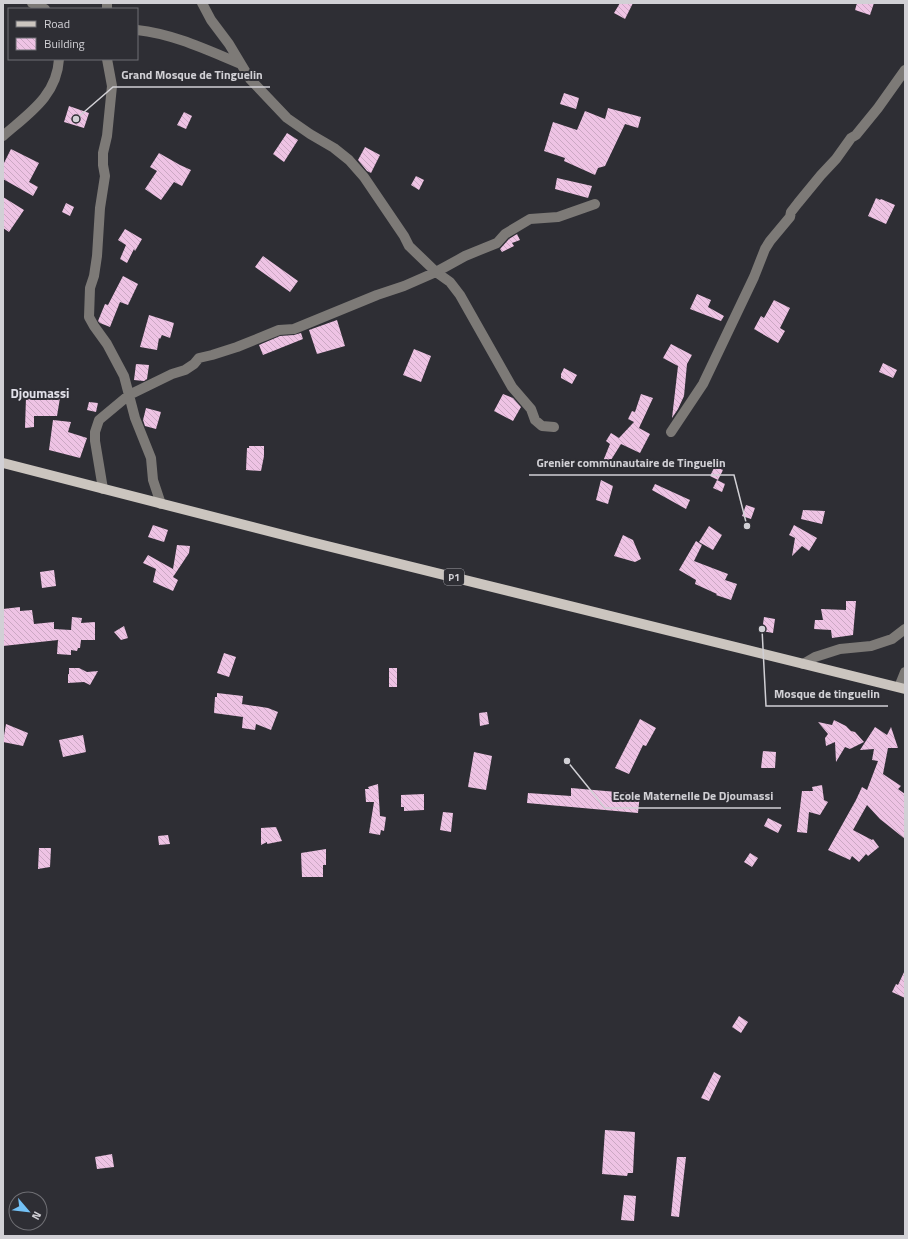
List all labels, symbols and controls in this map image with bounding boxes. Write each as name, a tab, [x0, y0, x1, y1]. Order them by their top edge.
legend	[8, 8, 138, 60]
text: Road	[44, 14, 70, 33]
text: Building	[44, 34, 85, 53]
callout: Grand Mosque de Tinguelin	[113, 63, 270, 87]
text: Grand Mosque de Tinguelin	[121, 65, 263, 84]
district label: Djoumassi	[11, 383, 69, 403]
callout: Grenier communautaire de Tinguelin	[529, 451, 734, 475]
text: Grenier communautaire de Tinguelin	[536, 453, 726, 472]
road number: P1	[444, 569, 464, 585]
callout: Mosque de tinguelin	[766, 682, 888, 706]
text: Mosque de tinguelin	[774, 684, 880, 703]
callout: Ecole Maternelle De Djoumassi	[605, 784, 781, 808]
text: Ecole Maternelle De Djoumassi	[613, 786, 773, 805]
north arrow	[8, 1191, 48, 1231]
text: N	[28, 1209, 46, 1223]

